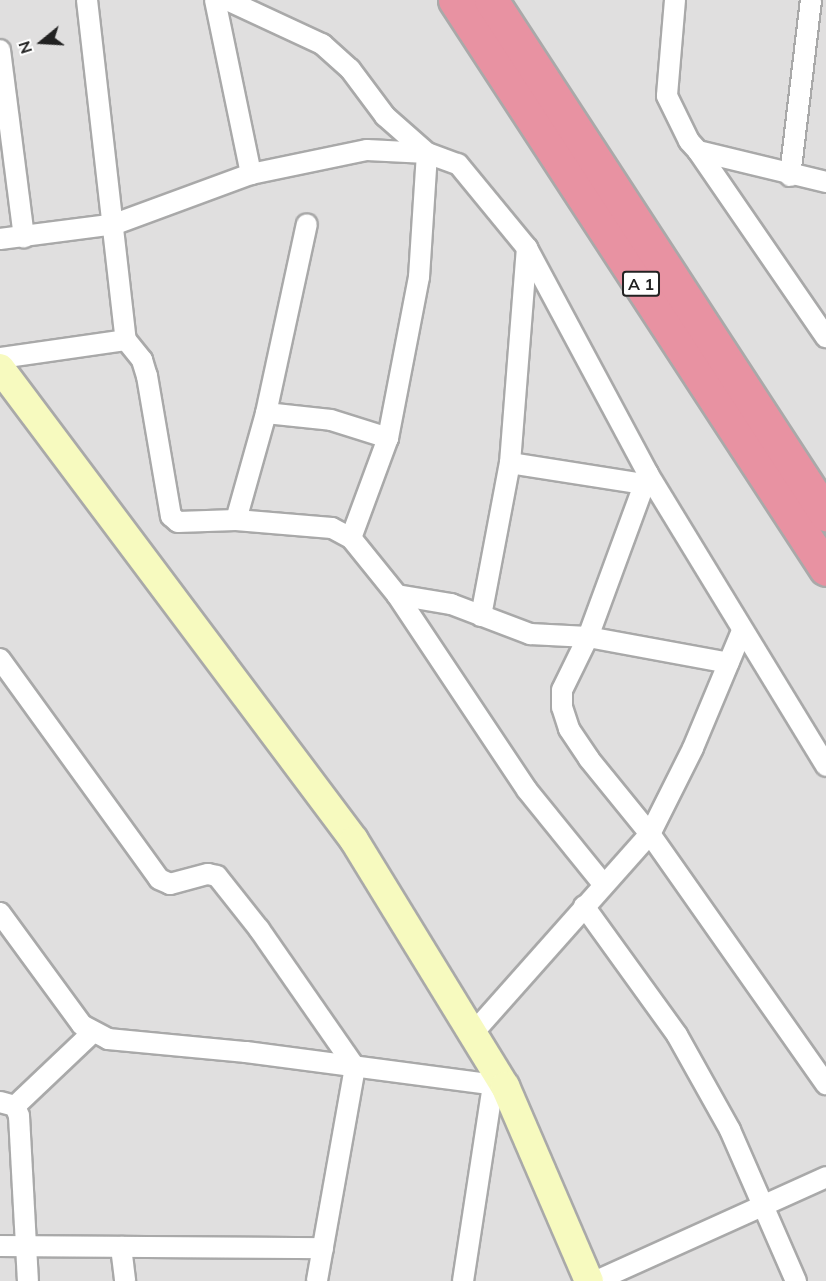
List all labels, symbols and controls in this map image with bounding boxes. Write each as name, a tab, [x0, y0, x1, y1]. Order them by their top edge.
north arrow	[12, 12, 72, 72]
text: N	[14, 39, 36, 56]
road number: A 1	[622, 271, 660, 297]

